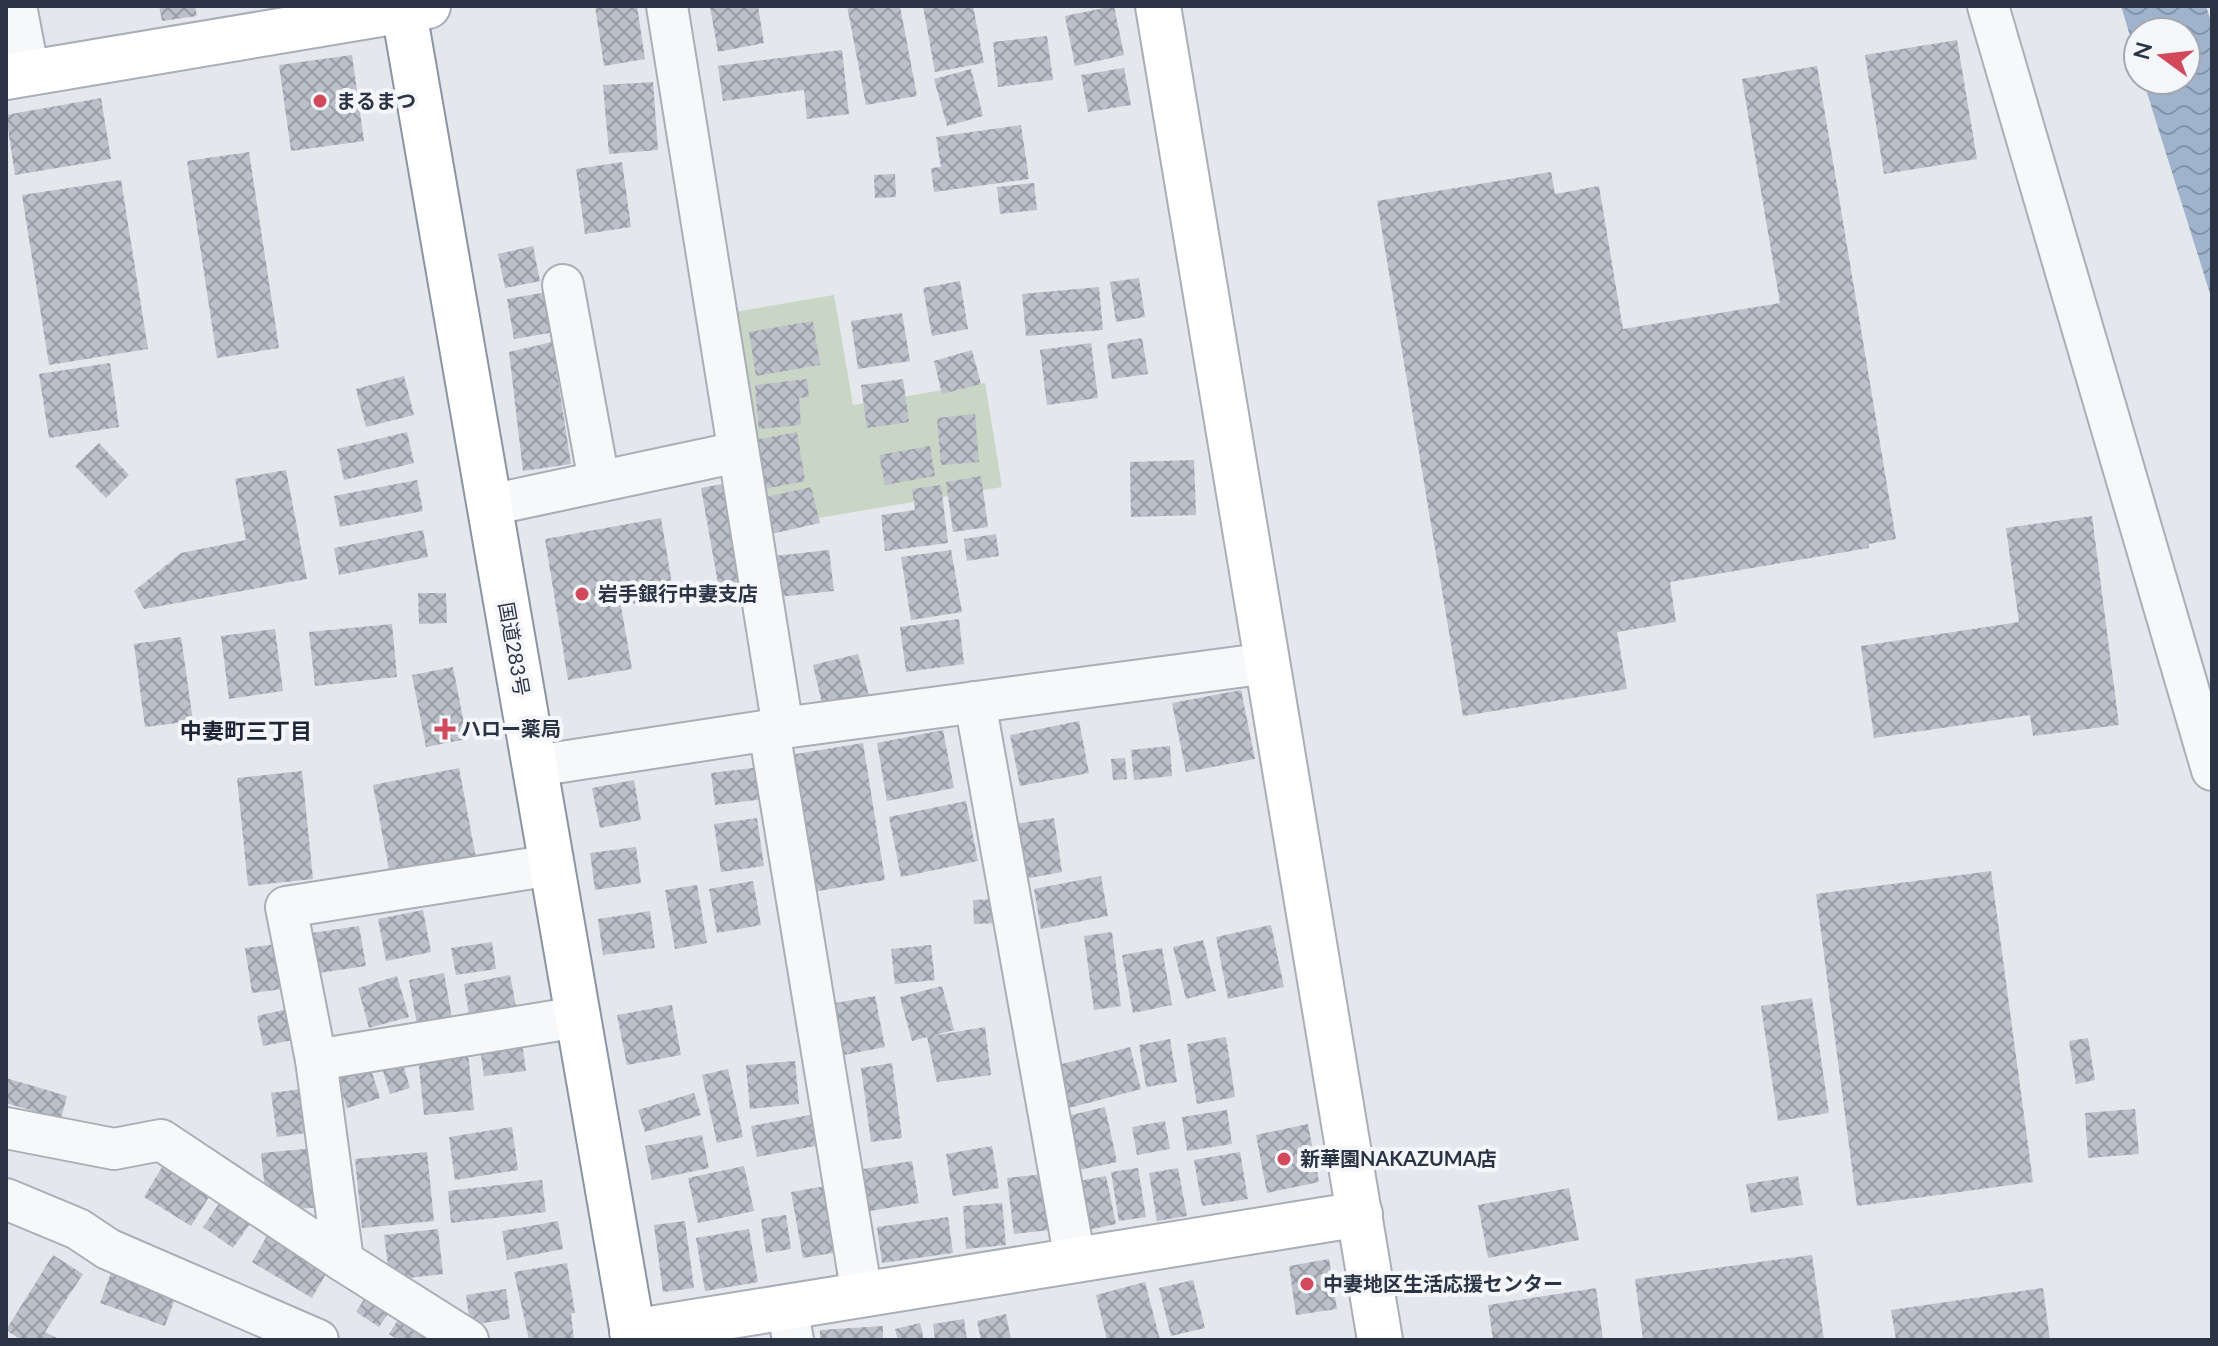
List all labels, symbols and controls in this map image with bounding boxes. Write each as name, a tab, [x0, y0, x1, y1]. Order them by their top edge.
north arrow	[2122, 16, 2202, 96]
text: N	[2127, 39, 2157, 62]
place label: まるまつ	[336, 88, 416, 112]
marker: まるまつ	[311, 92, 329, 110]
place label: 岩手銀行中妻支店	[598, 581, 758, 605]
marker: 岩手銀行中妻支店	[573, 585, 591, 603]
street label: 国道283号	[495, 600, 535, 698]
place label: ハロー薬局	[461, 716, 561, 740]
district label: 中妻町三丁目	[180, 717, 312, 744]
marker: ハロー薬局	[436, 720, 454, 738]
place label: 新華園NAKAZUMA店	[1300, 1146, 1497, 1170]
marker: 新華園NAKAZUMA店	[1275, 1150, 1293, 1168]
place label: 中妻地区生活応援センター	[1323, 1271, 1563, 1295]
marker: 中妻地区生活応援センター	[1298, 1275, 1316, 1293]

